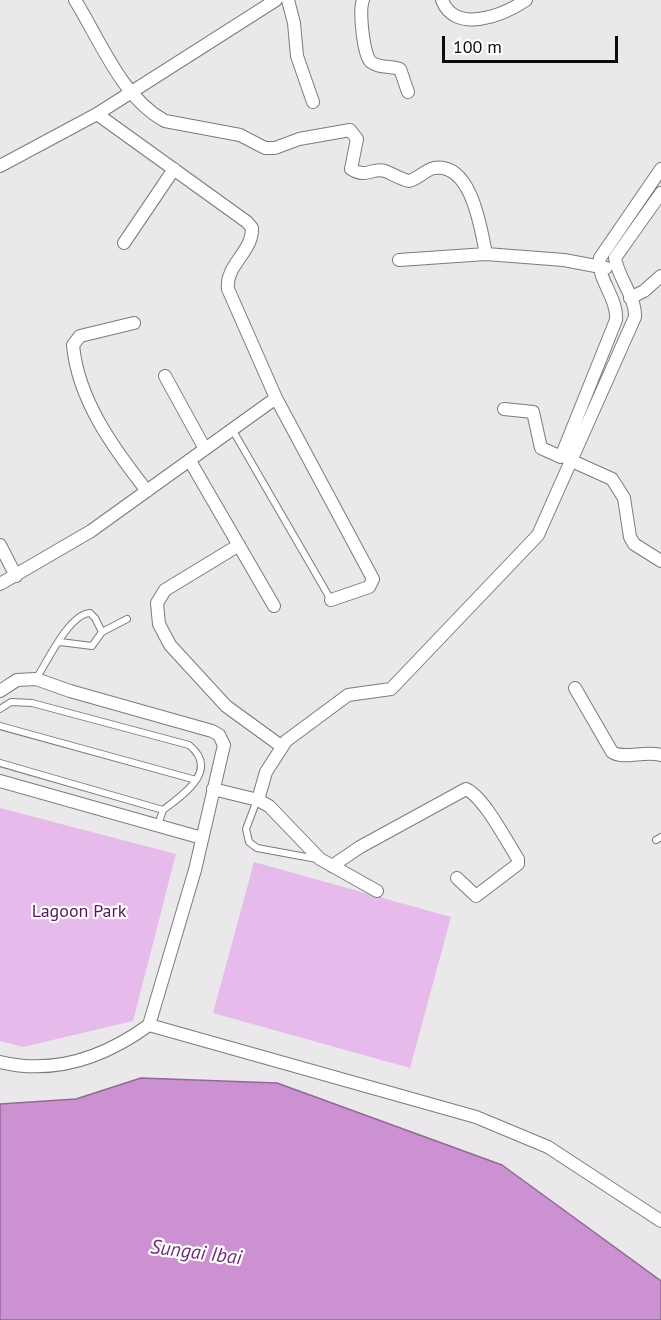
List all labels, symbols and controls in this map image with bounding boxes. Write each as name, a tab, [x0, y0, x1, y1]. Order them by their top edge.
scale bar	[445, 24, 620, 62]
text: 100 m	[453, 35, 502, 58]
park label: Lagoon Park	[32, 901, 126, 923]
water label: Sungai Ibai	[149, 1235, 243, 1271]

